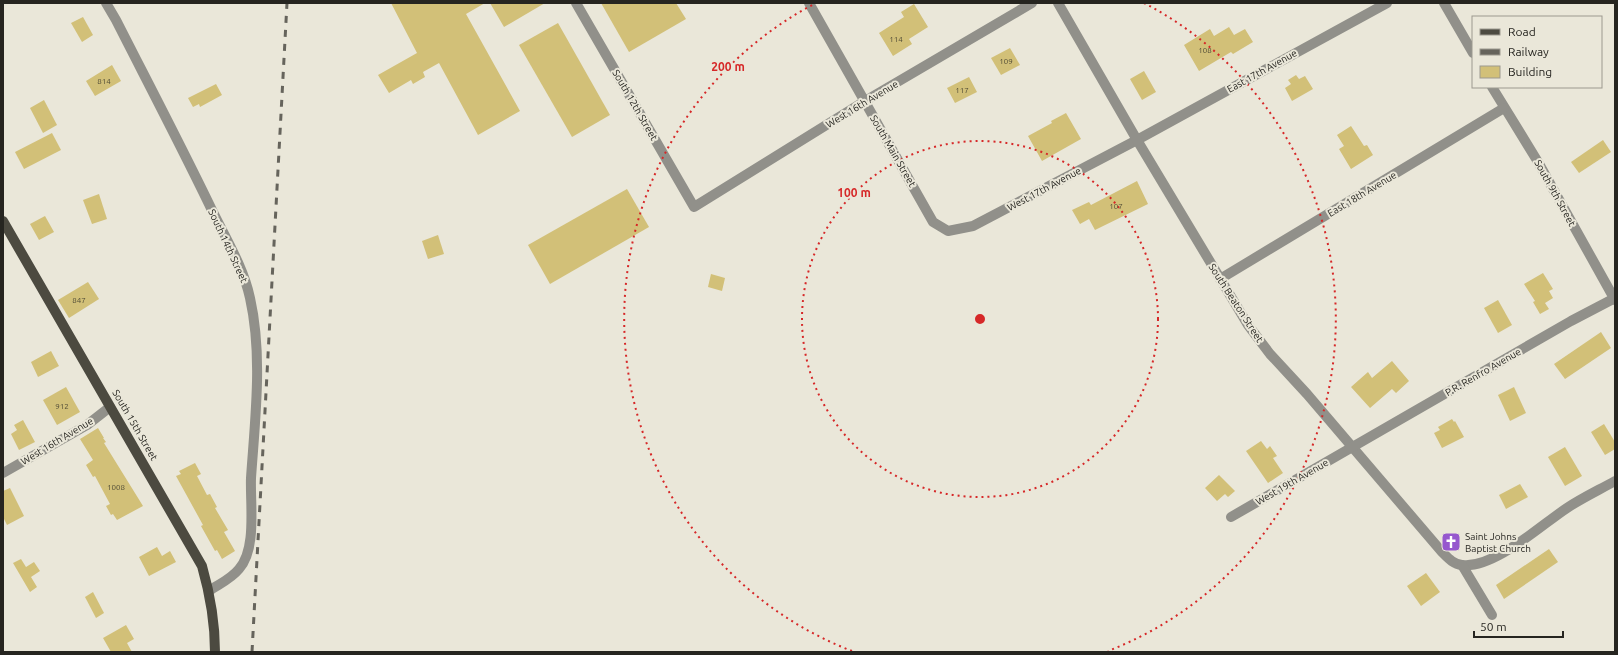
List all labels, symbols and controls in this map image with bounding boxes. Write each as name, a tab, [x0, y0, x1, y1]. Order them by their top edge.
legend	[1472, 16, 1602, 88]
text: Road	[1508, 25, 1536, 38]
house number: 114	[889, 35, 903, 44]
text: Railway	[1508, 45, 1549, 58]
house number: 108	[1198, 46, 1212, 55]
street label: East 17th Avenue	[1225, 47, 1299, 95]
house number: 109	[999, 57, 1013, 66]
text: 200 m	[711, 60, 745, 73]
text: Building	[1508, 65, 1552, 78]
street label: South 12th Street	[610, 68, 660, 142]
house number: 814	[97, 77, 111, 86]
street label: West 16th Avenue	[824, 78, 900, 130]
house number: 117	[955, 86, 969, 95]
street label: South Main Street	[868, 113, 918, 189]
street label: South 9th Street	[1532, 158, 1578, 228]
street label: West 17th Avenue	[1005, 165, 1083, 213]
street label: East 18th Avenue	[1326, 169, 1398, 219]
text: 100 m	[837, 186, 871, 199]
house number: 107	[1109, 202, 1123, 211]
street label: South 14th Street	[206, 207, 250, 285]
street label: South Beaton Street	[1206, 262, 1266, 344]
house number: 847	[72, 296, 86, 305]
centre of rings	[973, 312, 987, 326]
street label: P.R. Renfro Avenue	[1443, 346, 1523, 398]
street label: South 15th Street	[110, 388, 160, 462]
house number: 912	[55, 402, 69, 411]
street label: West 16th Avenue	[19, 415, 95, 467]
street label: West 19th Avenue	[1254, 457, 1330, 507]
house number: 1008	[107, 483, 126, 492]
church icon: Saint Johns Baptist Church	[1440, 531, 1462, 553]
place label: Saint Johns Baptist Church	[1465, 531, 1531, 554]
scale bar	[1474, 613, 1563, 639]
text: 50 m	[1480, 620, 1507, 633]

